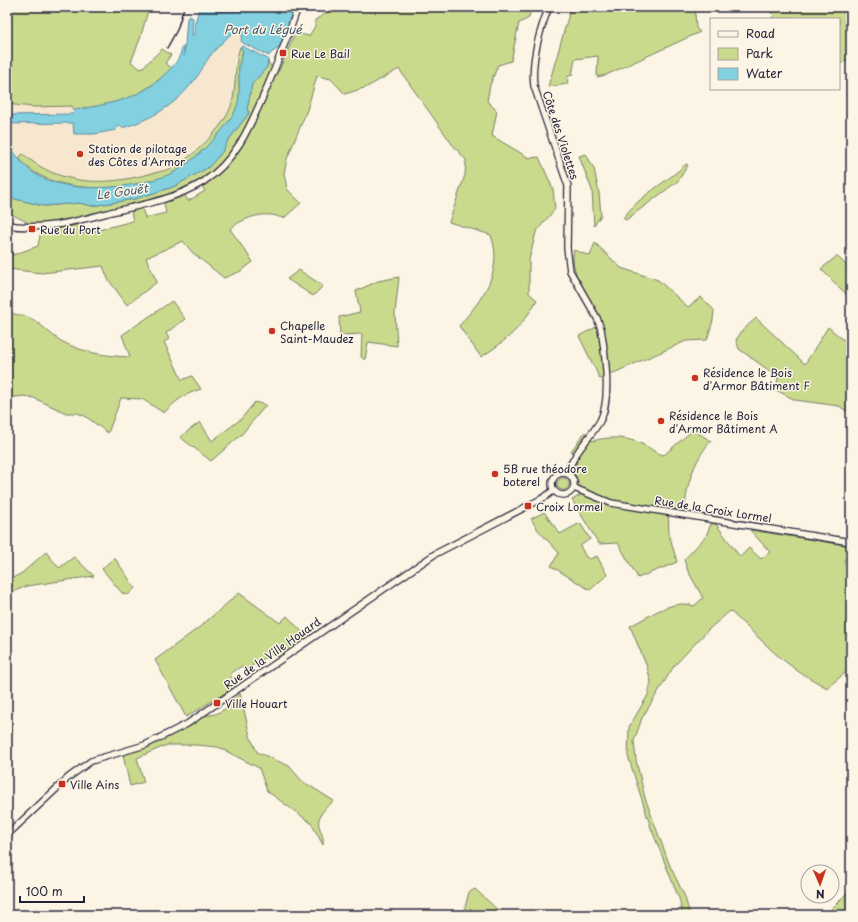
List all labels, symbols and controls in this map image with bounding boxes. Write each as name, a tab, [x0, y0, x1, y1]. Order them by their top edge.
legend	[710, 18, 840, 90]
water label: Port du Légué	[224, 20, 304, 38]
text: Road	[746, 24, 775, 42]
text: Park	[746, 44, 773, 62]
place label: Rue Le Bail	[291, 45, 350, 62]
marker: Rue Le Bail	[278, 48, 288, 58]
text: Water	[746, 64, 783, 82]
street label: Côte des Violettes	[539, 88, 583, 182]
place label: Station de pilotage des Côtes d'Armor	[88, 140, 187, 170]
marker: Station de pilotage des Côtes d'Armor	[75, 149, 85, 159]
water label: Le Gouët	[95, 178, 151, 204]
place label: Rue du Port	[40, 221, 101, 238]
marker: Rue du Port	[27, 224, 37, 234]
place label: Chapelle Saint-Maudez	[280, 317, 353, 347]
marker: Chapelle Saint-Maudez	[267, 326, 277, 336]
place label: Résidence le Bois d'Armor Bâtiment F	[703, 364, 810, 394]
marker: Résidence le Bois d'Armor Bâtiment F	[690, 373, 700, 383]
place label: Résidence le Bois d'Armor Bâtiment A	[669, 407, 778, 437]
marker: Résidence le Bois d'Armor Bâtiment A	[656, 416, 666, 426]
place label: 5B rue théodore boterel	[503, 460, 587, 490]
marker: 5B rue théodore boterel	[490, 469, 500, 479]
street label: Rue de la Croix Lormel	[653, 491, 773, 527]
place label: Croix Lormel	[536, 498, 603, 515]
marker: Croix Lormel	[523, 501, 533, 511]
street label: Rue de la Ville Houard	[220, 613, 324, 693]
place label: Ville Houart	[225, 695, 288, 712]
marker: Ville Houart	[212, 698, 222, 708]
place label: Ville Ains	[70, 776, 119, 793]
marker: Ville Ains	[57, 779, 67, 789]
north arrow	[800, 864, 840, 904]
scale bar	[20, 878, 84, 904]
text: 100 m	[26, 882, 63, 900]
text: N	[815, 886, 825, 903]

